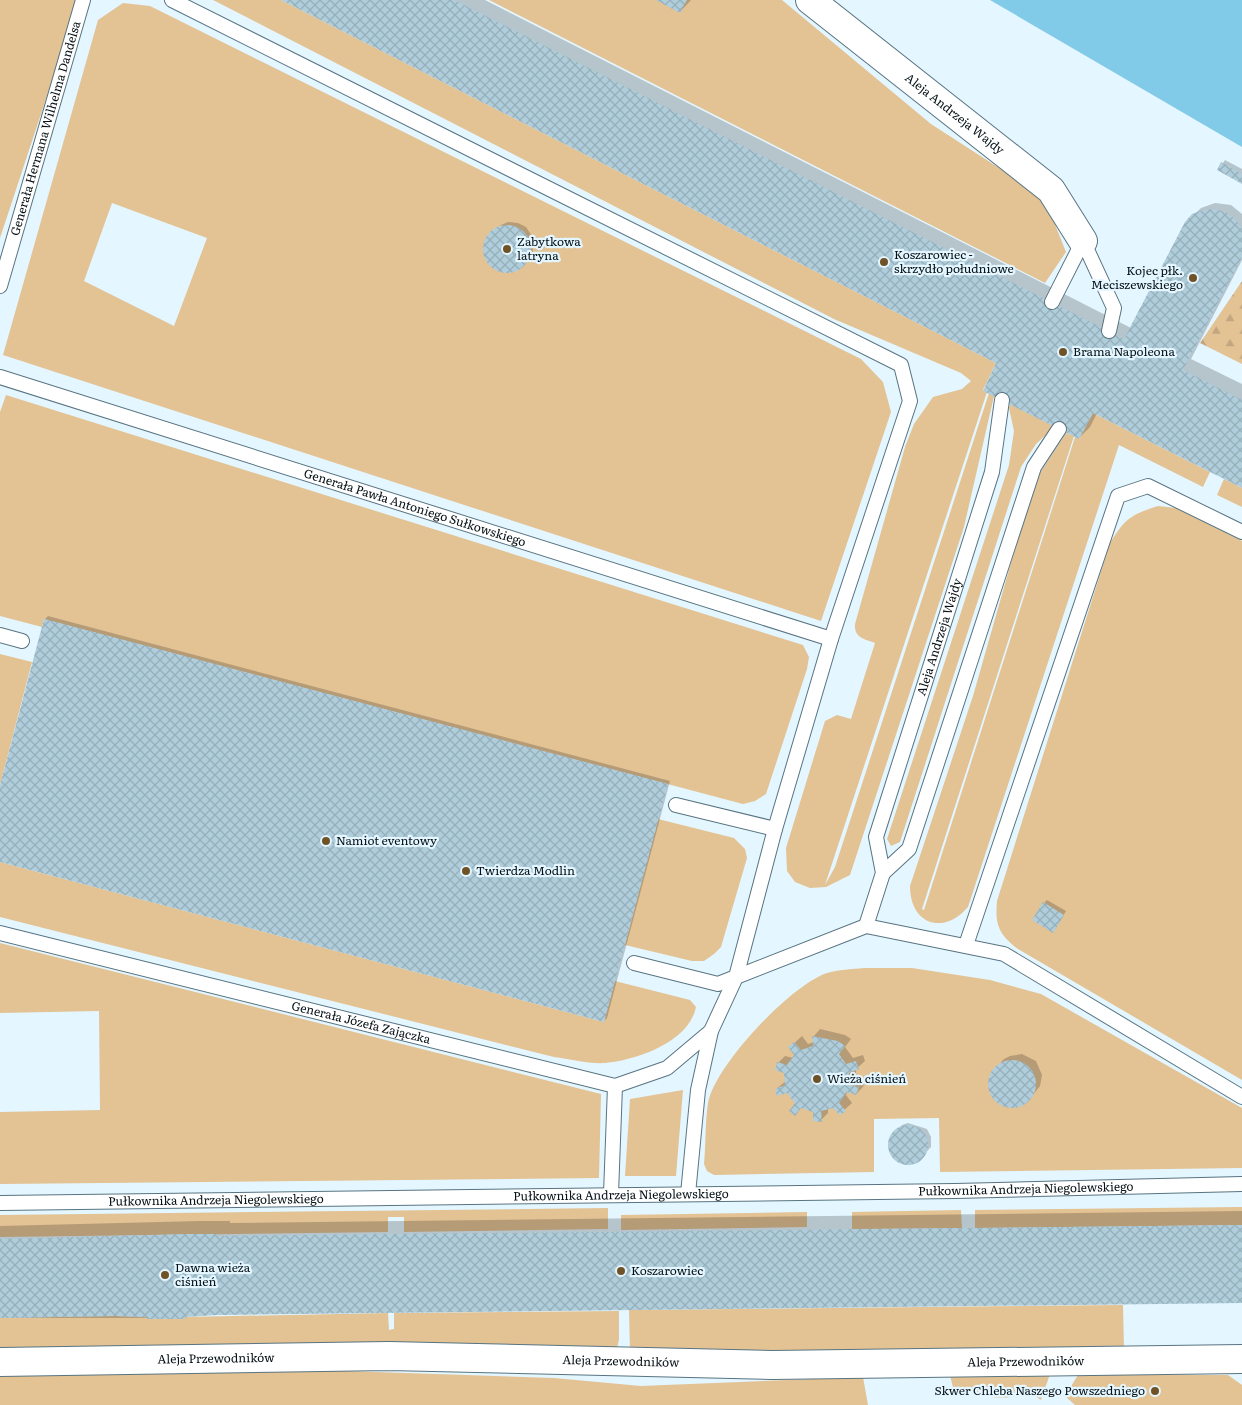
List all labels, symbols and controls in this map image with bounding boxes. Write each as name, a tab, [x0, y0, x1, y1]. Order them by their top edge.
street label: Generała Hermana Wilhelma Dandelsa	[5, 18, 85, 238]
street label: Aleja Andrzeja Wajdy	[902, 68, 1009, 158]
place label: Zabytkowa latryna	[517, 232, 581, 264]
marker: Zabytkowa latryna	[501, 243, 513, 255]
place label: Koszarowiec - skrzydło południowe	[894, 245, 1014, 277]
marker: Koszarowiec - skrzydło południowe	[878, 256, 890, 268]
place label: Kojec płk. Meciszewskiego	[1091, 261, 1183, 293]
marker: Kojec płk. Meciszewskiego	[1187, 272, 1199, 284]
place label: Brama Napoleona	[1073, 342, 1175, 360]
marker: Brama Napoleona	[1057, 346, 1069, 358]
street label: Generała Pawła Antoniego Sułkowskiego	[302, 463, 529, 550]
street label: Aleja Andrzeja Wajdy	[911, 576, 966, 698]
place label: Namiot eventowy	[336, 831, 437, 849]
marker: Namiot eventowy	[320, 835, 332, 847]
place label: Twierdza Modlin	[476, 861, 575, 879]
marker: Twierdza Modlin	[460, 865, 472, 877]
street label: Generała Józefa Zajączka	[290, 996, 433, 1048]
place label: Wieża ciśnień	[827, 1069, 906, 1087]
marker: Wieża ciśnień	[811, 1073, 823, 1085]
street label: Pułkownika Andrzeja Niegolewskiego	[918, 1177, 1134, 1199]
street label: Pułkownika Andrzeja Niegolewskiego	[513, 1184, 729, 1205]
street label: Pułkownika Andrzeja Niegolewskiego	[108, 1189, 324, 1210]
place label: Dawna wieża ciśnień	[175, 1258, 251, 1290]
place label: Koszarowiec	[631, 1261, 703, 1279]
marker: Koszarowiec	[615, 1265, 627, 1277]
marker: Dawna wieża ciśnień	[159, 1269, 171, 1281]
street label: Aleja Przewodników	[157, 1348, 275, 1368]
street label: Aleja Przewodników	[562, 1350, 680, 1371]
street label: Aleja Przewodników	[967, 1351, 1085, 1371]
place label: Skwer Chleba Naszego Powszedniego	[934, 1381, 1145, 1399]
marker: Skwer Chleba Naszego Powszedniego	[1149, 1385, 1161, 1397]

